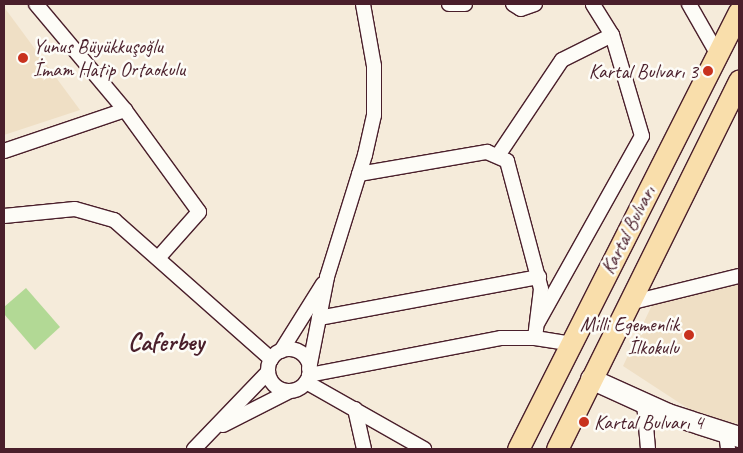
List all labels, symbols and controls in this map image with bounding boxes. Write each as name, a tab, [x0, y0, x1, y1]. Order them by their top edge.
place label: Yunus Büyükkuşoğlu İmam Hatip Ortaokulu	[33, 34, 186, 81]
marker: Yunus Büyükkuşoğlu İmam Hatip Ortaokulu	[17, 52, 29, 64]
place label: Kartal Bulvarı 3	[589, 59, 698, 83]
marker: Kartal Bulvarı 3	[702, 65, 714, 77]
street label: Kartal Bulvarı	[596, 182, 660, 278]
place label: Milli Egemenlik İlkokulu	[579, 312, 679, 359]
district label: Caferbey	[128, 327, 204, 357]
marker: Milli Egemenlik İlkokulu	[683, 329, 695, 341]
place label: Kartal Bulvarı 4	[594, 410, 703, 434]
marker: Kartal Bulvarı 4	[578, 416, 590, 428]

